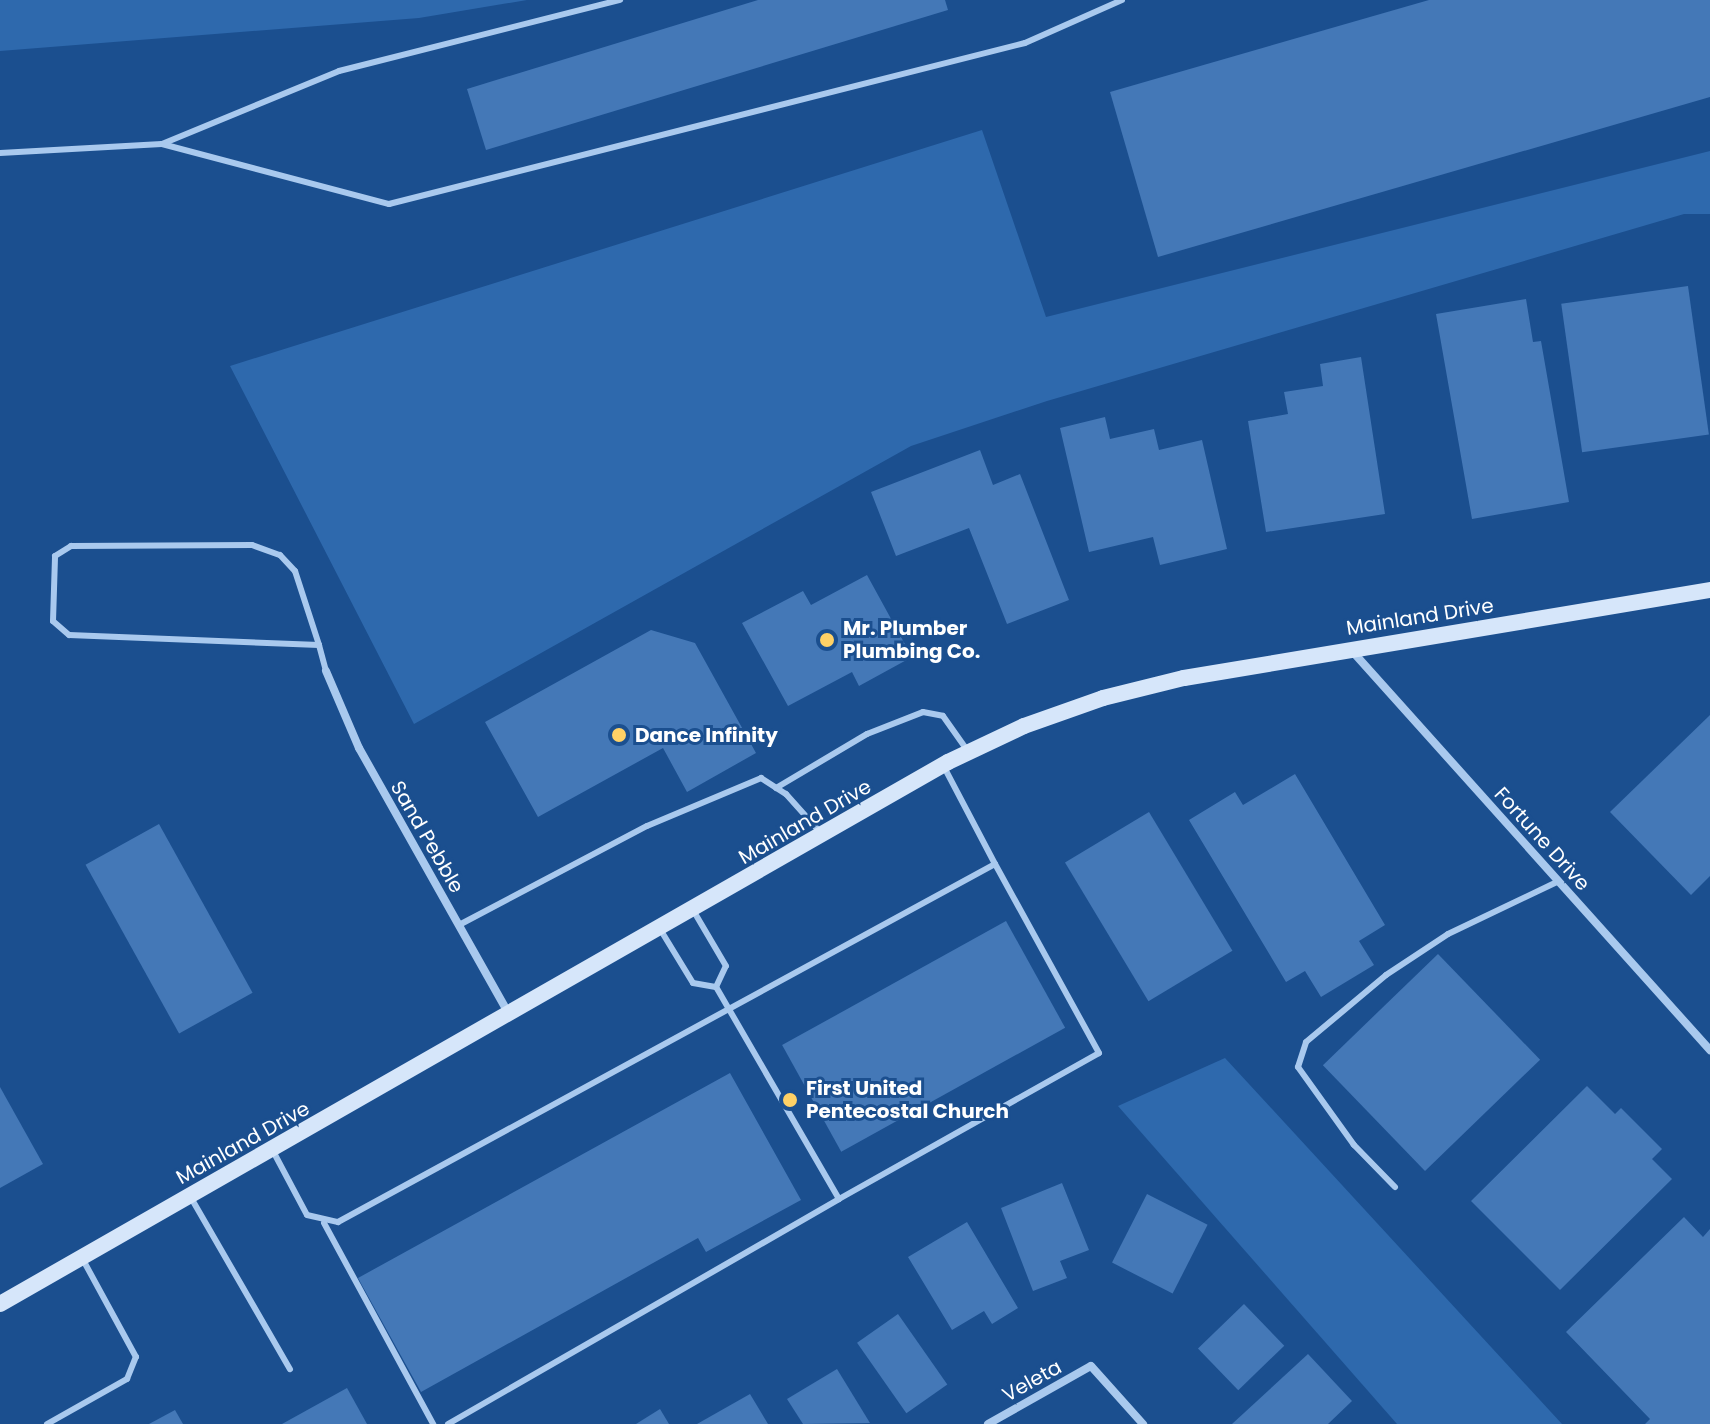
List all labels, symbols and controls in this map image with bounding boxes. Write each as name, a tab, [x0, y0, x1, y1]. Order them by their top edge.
street label: Mainland Drive	[1345, 594, 1495, 640]
place label: Mr. Plumber Plumbing Co.	[843, 616, 980, 663]
marker: Mr. Plumber Plumbing Co.	[818, 631, 836, 649]
place label: Dance Infinity	[635, 723, 778, 747]
marker: Dance Infinity	[610, 726, 628, 744]
street label: Mainland Drive	[735, 774, 875, 870]
street label: Sand Pebble	[385, 777, 469, 897]
street label: Fortune Drive	[1489, 782, 1595, 896]
place label: First United Pentecostal Church	[806, 1076, 1009, 1123]
marker: First United Pentecostal Church	[781, 1091, 799, 1109]
street label: Mainland Drive	[172, 1096, 314, 1190]
street label: Veleta	[998, 1355, 1066, 1407]

